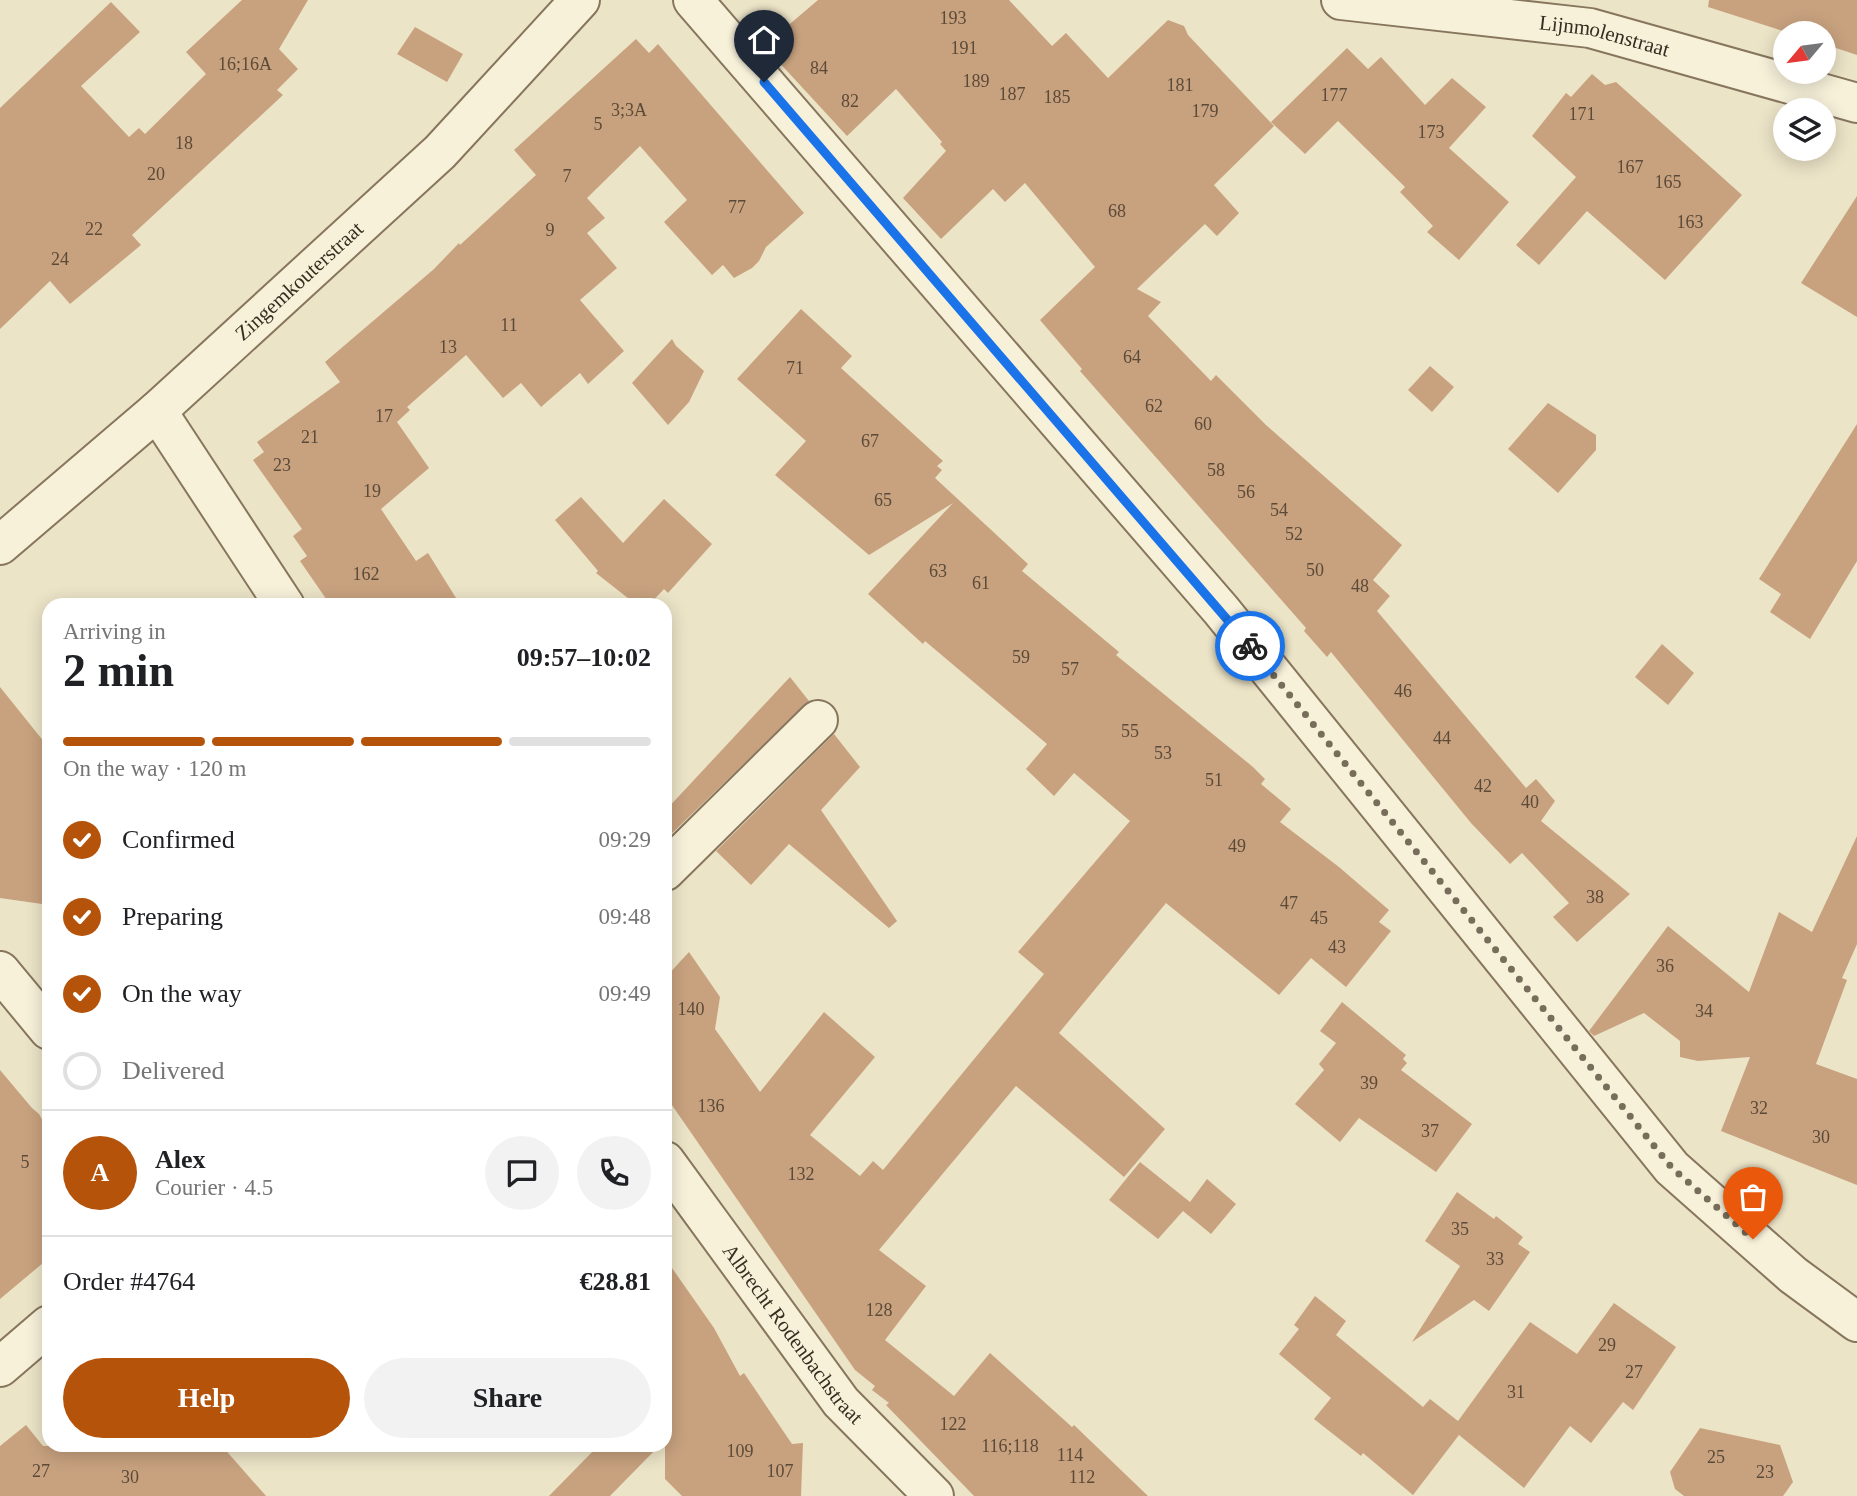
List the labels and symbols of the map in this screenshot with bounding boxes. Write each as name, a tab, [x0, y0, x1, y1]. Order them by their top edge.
house number: 193	[940, 8, 967, 28]
pin	[734, 10, 794, 82]
street label: Lijnmolenstraat	[1538, 10, 1672, 62]
north arrow	[1773, 21, 1836, 84]
house number: 191	[951, 38, 978, 58]
house number: 16;16A	[218, 54, 272, 74]
house number: 84	[810, 58, 828, 78]
house number: 189	[963, 71, 990, 91]
house number: 181	[1167, 75, 1194, 95]
house number: 187	[999, 84, 1026, 104]
house number: 177	[1321, 85, 1348, 105]
house number: 185	[1044, 87, 1071, 107]
house number: 82	[841, 91, 859, 111]
house number: 3;3A	[611, 100, 647, 120]
house number: 179	[1192, 101, 1219, 121]
house number: 171	[1569, 104, 1596, 124]
house number: 5	[594, 114, 603, 134]
house number: 173	[1418, 122, 1445, 142]
house number: 18	[175, 133, 193, 153]
house number: 167	[1617, 157, 1644, 177]
house number: 20	[147, 164, 165, 184]
house number: 7	[563, 166, 572, 186]
house number: 165	[1655, 172, 1682, 192]
house number: 77	[728, 197, 746, 217]
house number: 68	[1108, 201, 1126, 221]
house number: 163	[1677, 212, 1704, 232]
street label: Zingemkouterstraat	[230, 216, 368, 345]
house number: 22	[85, 219, 103, 239]
house number: 9	[546, 220, 555, 240]
house number: 24	[51, 249, 69, 269]
house number: 11	[500, 315, 518, 335]
house number: 13	[439, 337, 457, 357]
house number: 64	[1123, 347, 1141, 367]
house number: 71	[786, 358, 804, 378]
house number: 62	[1145, 396, 1163, 416]
house number: 17	[375, 406, 393, 426]
house number: 60	[1194, 414, 1212, 434]
house number: 21	[301, 427, 319, 447]
house number: 67	[861, 431, 879, 451]
house number: 23	[273, 455, 291, 475]
house number: 58	[1207, 460, 1225, 480]
house number: 19	[363, 481, 381, 501]
house number: 56	[1237, 482, 1255, 502]
house number: 65	[874, 490, 892, 510]
house number: 54	[1270, 500, 1288, 520]
house number: 52	[1285, 524, 1303, 544]
house number: 50	[1306, 560, 1324, 580]
house number: 63	[929, 561, 947, 581]
house number: 162	[353, 564, 380, 584]
house number: 61	[972, 573, 990, 593]
house number: 48	[1351, 576, 1369, 596]
courier	[1215, 611, 1285, 681]
house number: 59	[1012, 647, 1030, 667]
house number: 57	[1061, 659, 1079, 679]
house number: 46	[1394, 681, 1412, 701]
house number: 55	[1121, 721, 1139, 741]
house number: 44	[1433, 728, 1451, 748]
house number: 53	[1154, 743, 1172, 763]
house number: 51	[1205, 770, 1223, 790]
house number: 42	[1474, 776, 1492, 796]
house number: 40	[1521, 792, 1539, 812]
house number: 49	[1228, 836, 1246, 856]
house number: 38	[1586, 887, 1604, 907]
house number: 47	[1280, 893, 1298, 913]
house number: 45	[1310, 908, 1328, 928]
house number: 43	[1328, 937, 1346, 957]
house number: 36	[1656, 956, 1674, 976]
house number: 140	[678, 999, 705, 1019]
house number: 34	[1695, 1001, 1713, 1021]
house number: 39	[1360, 1073, 1378, 1093]
house number: 136	[698, 1096, 725, 1116]
house number: 32	[1750, 1098, 1768, 1118]
house number: 37	[1421, 1121, 1439, 1141]
house number: 30	[1812, 1127, 1830, 1147]
house number: 5	[21, 1152, 30, 1172]
house number: 132	[788, 1164, 815, 1184]
pin	[1723, 1167, 1783, 1239]
house number: 35	[1451, 1219, 1469, 1239]
street label: Albrecht Rodenbachstraat	[718, 1239, 868, 1429]
house number: 33	[1486, 1249, 1504, 1269]
house number: 128	[866, 1300, 893, 1320]
house number: 29	[1598, 1335, 1616, 1355]
house number: 27	[1625, 1362, 1643, 1382]
house number: 31	[1507, 1382, 1525, 1402]
house number: 122	[940, 1414, 967, 1434]
house number: 116;118	[981, 1436, 1039, 1456]
house number: 109	[727, 1441, 754, 1461]
house number: 114	[1057, 1445, 1083, 1465]
house number: 25	[1707, 1447, 1725, 1467]
house number: 27	[32, 1461, 50, 1481]
house number: 107	[767, 1461, 794, 1481]
house number: 23	[1756, 1462, 1774, 1482]
house number: 30	[121, 1467, 139, 1487]
house number: 112	[1069, 1467, 1095, 1487]

